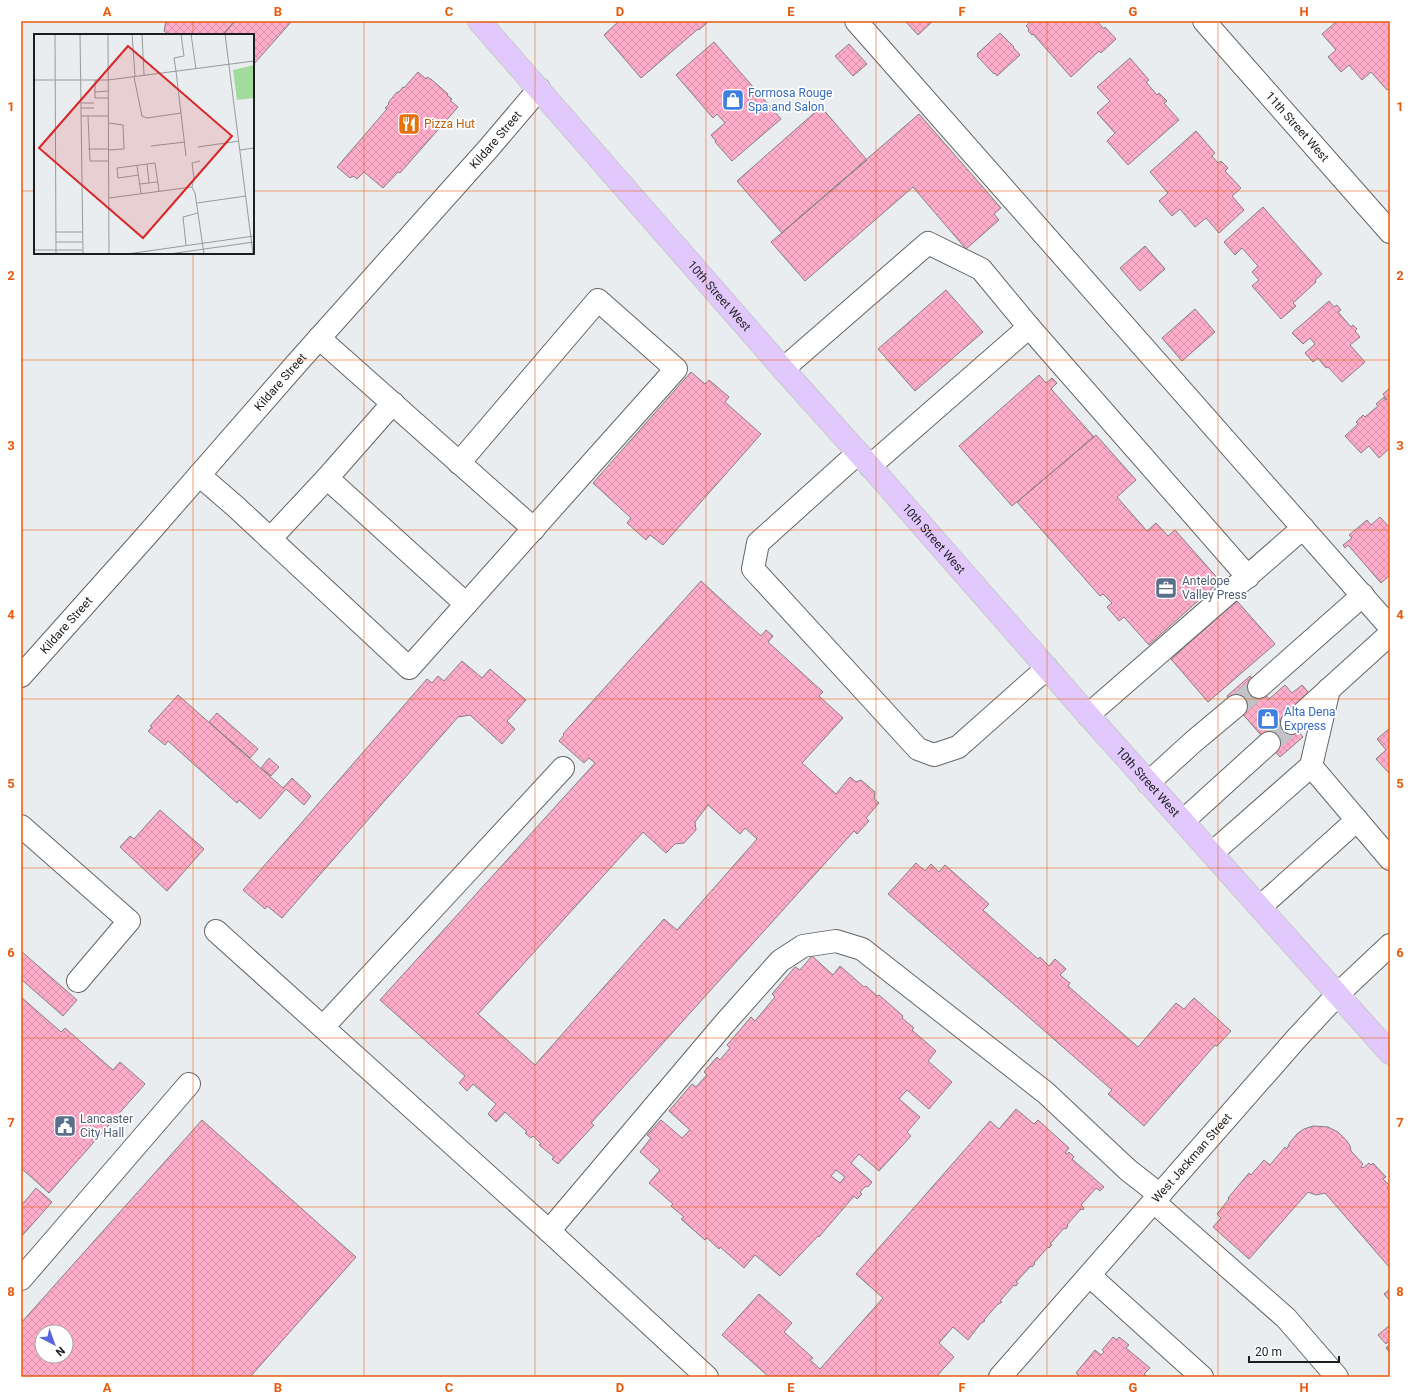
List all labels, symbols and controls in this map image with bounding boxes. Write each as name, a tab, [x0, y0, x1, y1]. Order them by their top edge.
text: A	[103, 4, 112, 19]
text: B	[274, 4, 282, 19]
text: C	[445, 4, 454, 19]
text: D	[616, 4, 624, 19]
text: E	[787, 4, 795, 19]
text: F	[958, 4, 966, 19]
text: G	[1129, 4, 1138, 19]
text: H	[1299, 4, 1309, 19]
inset map	[34, 34, 254, 254]
place label: Formosa Rouge Spa and Salon	[748, 86, 832, 114]
shop icon: Formosa Rouge Spa and Salon	[720, 87, 746, 113]
street label: 11th Street West	[1263, 89, 1332, 165]
text: 1	[7, 99, 15, 114]
text: 1	[1396, 99, 1404, 114]
street label: Kildare Street	[467, 108, 524, 172]
restaurant icon: Pizza Hut	[396, 111, 422, 137]
place label: Pizza Hut	[424, 117, 475, 131]
street label: 10th Street West	[685, 258, 754, 334]
text: 2	[7, 268, 15, 283]
text: 2	[1396, 268, 1404, 283]
street label: Kildare Street	[251, 350, 309, 414]
text: 3	[7, 438, 15, 453]
text: 3	[1396, 438, 1404, 453]
street label: 10th Street West	[899, 501, 968, 577]
place label: Antelope Valley Press	[1182, 574, 1247, 602]
office icon: Antelope Valley Press	[1153, 575, 1179, 601]
street label: Kildare Street	[37, 594, 95, 657]
text: 4	[7, 607, 15, 622]
text: 4	[1396, 607, 1404, 622]
place label: Alta Dena Express	[1284, 705, 1336, 733]
shop icon: Alta Dena Express	[1255, 706, 1281, 732]
street label: 10th Street West	[1113, 744, 1183, 820]
text: 5	[7, 776, 15, 791]
text: 5	[1396, 776, 1404, 791]
text: 6	[7, 945, 15, 960]
text: 6	[1396, 945, 1404, 960]
street label: West Jackman Street	[1149, 1111, 1235, 1206]
place label: Lancaster City Hall	[80, 1112, 133, 1140]
public building icon: Lancaster City Hall	[52, 1113, 78, 1139]
text: 7	[7, 1115, 15, 1130]
text: 7	[1396, 1115, 1404, 1130]
text: 8	[7, 1284, 15, 1299]
text: 8	[1396, 1284, 1404, 1299]
north arrow	[34, 1324, 74, 1364]
scale bar	[1249, 1338, 1339, 1364]
text: N	[53, 1344, 67, 1359]
text: 20 m	[1255, 1345, 1282, 1359]
text: A	[103, 1380, 112, 1395]
text: B	[274, 1380, 282, 1395]
text: C	[445, 1380, 454, 1395]
text: D	[616, 1380, 624, 1395]
text: E	[787, 1380, 795, 1395]
text: F	[958, 1380, 966, 1395]
text: G	[1129, 1380, 1138, 1395]
text: H	[1299, 1380, 1309, 1395]

